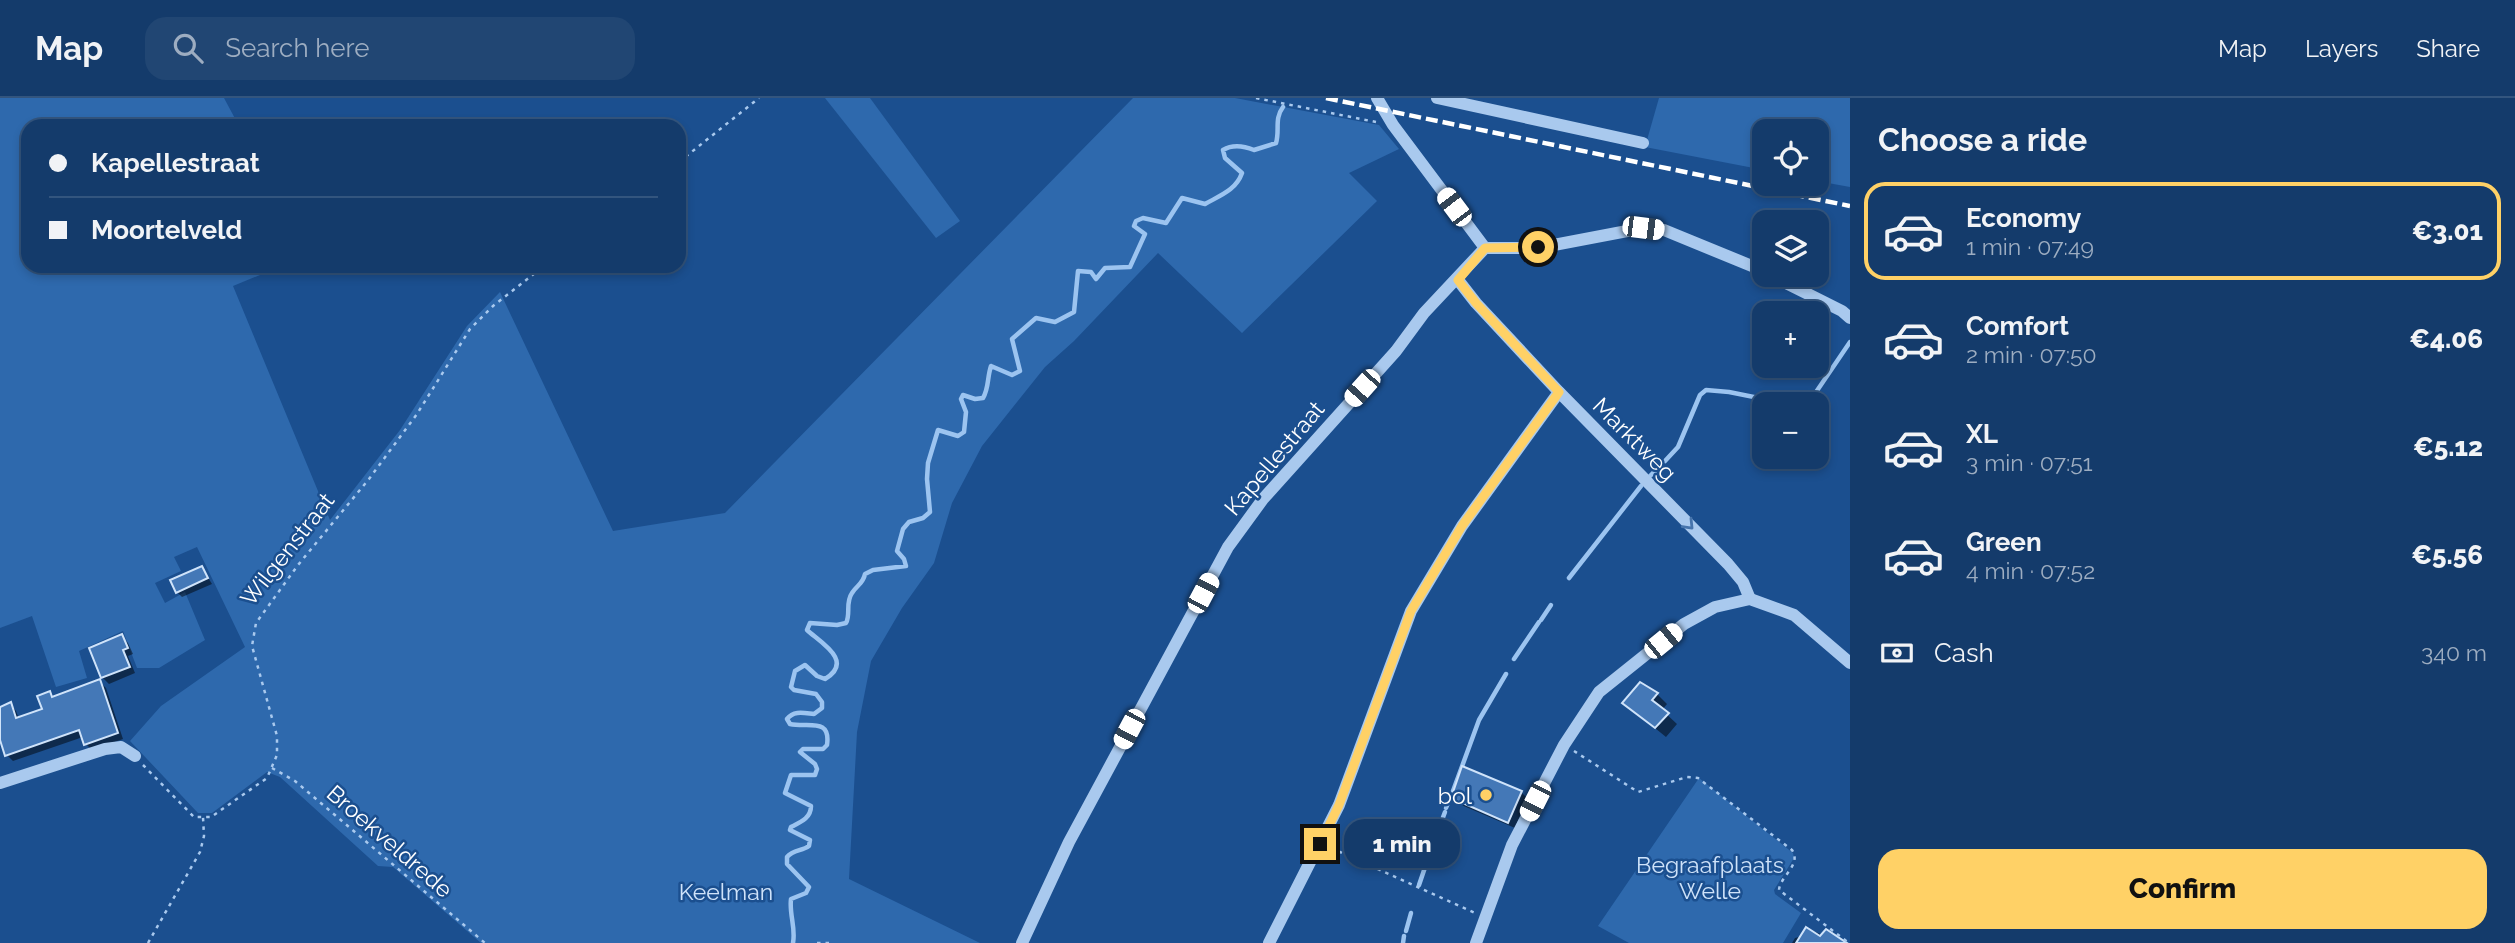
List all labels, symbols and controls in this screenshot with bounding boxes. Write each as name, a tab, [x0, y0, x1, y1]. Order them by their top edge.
search box	[145, 17, 635, 80]
text: Map	[35, 29, 103, 68]
icon: search	[169, 29, 207, 67]
text: Search here	[225, 33, 370, 63]
text: Map	[2218, 34, 2267, 63]
text: Layers	[2305, 34, 2378, 63]
text: Share	[2416, 34, 2480, 63]
map controls	[1752, 119, 1829, 469]
button: locate	[1752, 119, 1829, 196]
text: Choose a ride	[1878, 121, 2087, 158]
text: Kapellestraat	[91, 148, 260, 178]
car	[1433, 184, 1476, 230]
icon: car	[1882, 200, 1945, 263]
text: Economy	[1966, 203, 2081, 233]
button: layers	[1752, 210, 1829, 287]
text: Moortelveld	[91, 215, 242, 245]
car	[1621, 215, 1666, 241]
text: €3.01	[2412, 216, 2483, 246]
route start	[1522, 231, 1554, 263]
text: 1 min · 07:49	[1966, 233, 2094, 260]
button: +	[1752, 301, 1829, 378]
icon: car	[1882, 308, 1945, 371]
text: Comfort	[1966, 311, 2069, 341]
text: €4.06	[2409, 324, 2483, 354]
text: 2 min · 07:50	[1966, 341, 2097, 368]
car	[1341, 365, 1384, 411]
street label: Marktweg	[1588, 392, 1682, 486]
button: −	[1752, 392, 1829, 469]
street label: Kapellestraat	[1218, 395, 1330, 521]
icon: car	[1882, 416, 1945, 479]
text: XL	[1966, 419, 1998, 449]
text: €5.12	[2413, 432, 2483, 462]
text: 3 min · 07:51	[1966, 449, 2093, 476]
street label: Wilgenstraat	[235, 487, 340, 611]
one-way arrow	[1681, 517, 1694, 530]
icon: car	[1882, 524, 1945, 587]
text: Green	[1966, 527, 2042, 557]
text: €5.56	[2411, 540, 2483, 570]
text: 4 min · 07:52	[1966, 557, 2095, 584]
car	[1184, 570, 1223, 616]
car	[1641, 620, 1686, 662]
icon: cash	[1878, 634, 1916, 672]
text: Cash	[1934, 638, 1994, 668]
text: 340 m	[2421, 639, 2487, 666]
car	[1110, 706, 1149, 752]
car	[1517, 778, 1554, 824]
street label: Broekveldrede	[322, 779, 458, 903]
place label: bol	[1438, 782, 1473, 809]
marker: bol	[1478, 787, 1494, 803]
callout: 1 min	[1344, 820, 1460, 868]
route end	[1304, 828, 1336, 860]
text: 1 min	[1372, 830, 1432, 857]
button: Confirm	[1878, 849, 2487, 929]
park label: Begraafplaats Welle	[1636, 851, 1784, 904]
park label: Keelman	[679, 878, 773, 905]

